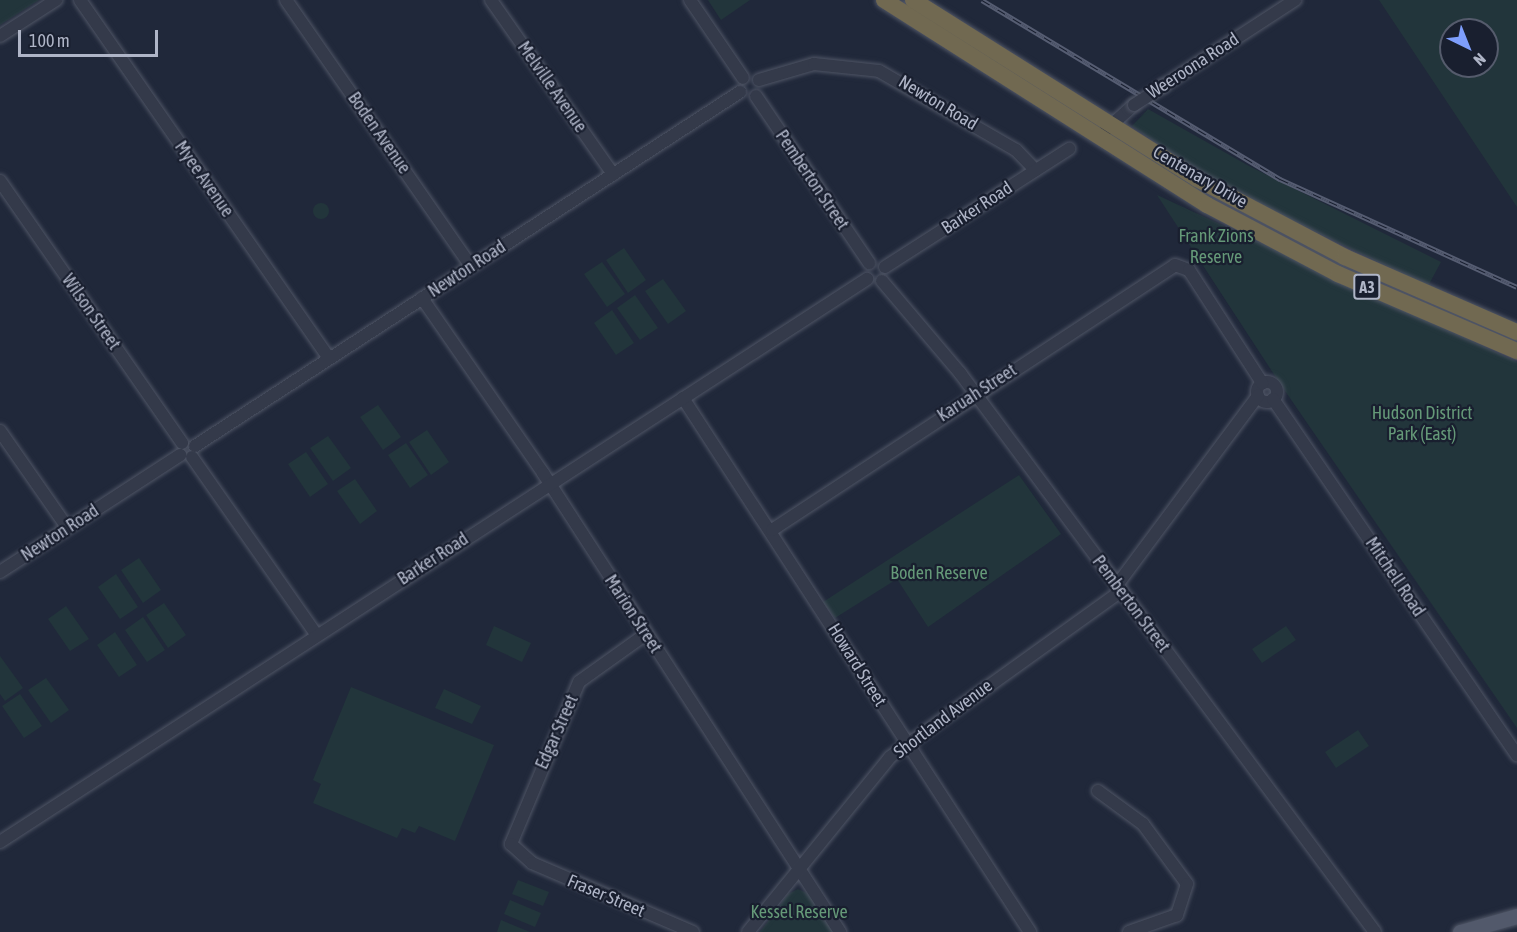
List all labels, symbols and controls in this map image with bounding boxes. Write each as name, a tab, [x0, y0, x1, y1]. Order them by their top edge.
scale bar	[21, 18, 160, 56]
north arrow	[1439, 18, 1499, 78]
street label: Weeroona Road	[1143, 28, 1243, 104]
text: 100 m	[29, 30, 70, 51]
street label: Melville Avenue	[513, 37, 591, 137]
text: N	[1470, 50, 1490, 70]
street label: Newton Road	[895, 71, 981, 135]
street label: Boden Avenue	[343, 88, 415, 178]
street label: Pemberton Street	[771, 126, 853, 234]
street label: Myee Avenue	[170, 137, 238, 221]
street label: Centenary Drive	[1149, 141, 1251, 213]
street label: Barker Road	[938, 177, 1016, 239]
park label: Frank Zions Reserve	[1178, 226, 1254, 268]
street label: Newton Road	[424, 236, 510, 302]
street label: Wilson Street	[57, 270, 125, 354]
road number: A3	[1352, 274, 1382, 300]
street label: Karuah Street	[933, 359, 1021, 427]
park label: Hudson District Park (East)	[1372, 403, 1472, 446]
street label: Newton Road	[17, 500, 103, 566]
street label: Barker Road	[394, 528, 472, 590]
street label: Mitchell Road	[1361, 533, 1429, 621]
street label: Pemberton Street	[1088, 551, 1174, 657]
park label: Boden Reserve	[890, 562, 988, 584]
street label: Marion Street	[600, 571, 666, 657]
street label: Howard Street	[823, 620, 891, 710]
street label: Shortland Avenue	[889, 675, 997, 763]
street label: Edgar Street	[531, 691, 583, 773]
street label: Fraser Street	[564, 870, 648, 922]
park label: Kessel Reserve	[750, 901, 848, 923]

